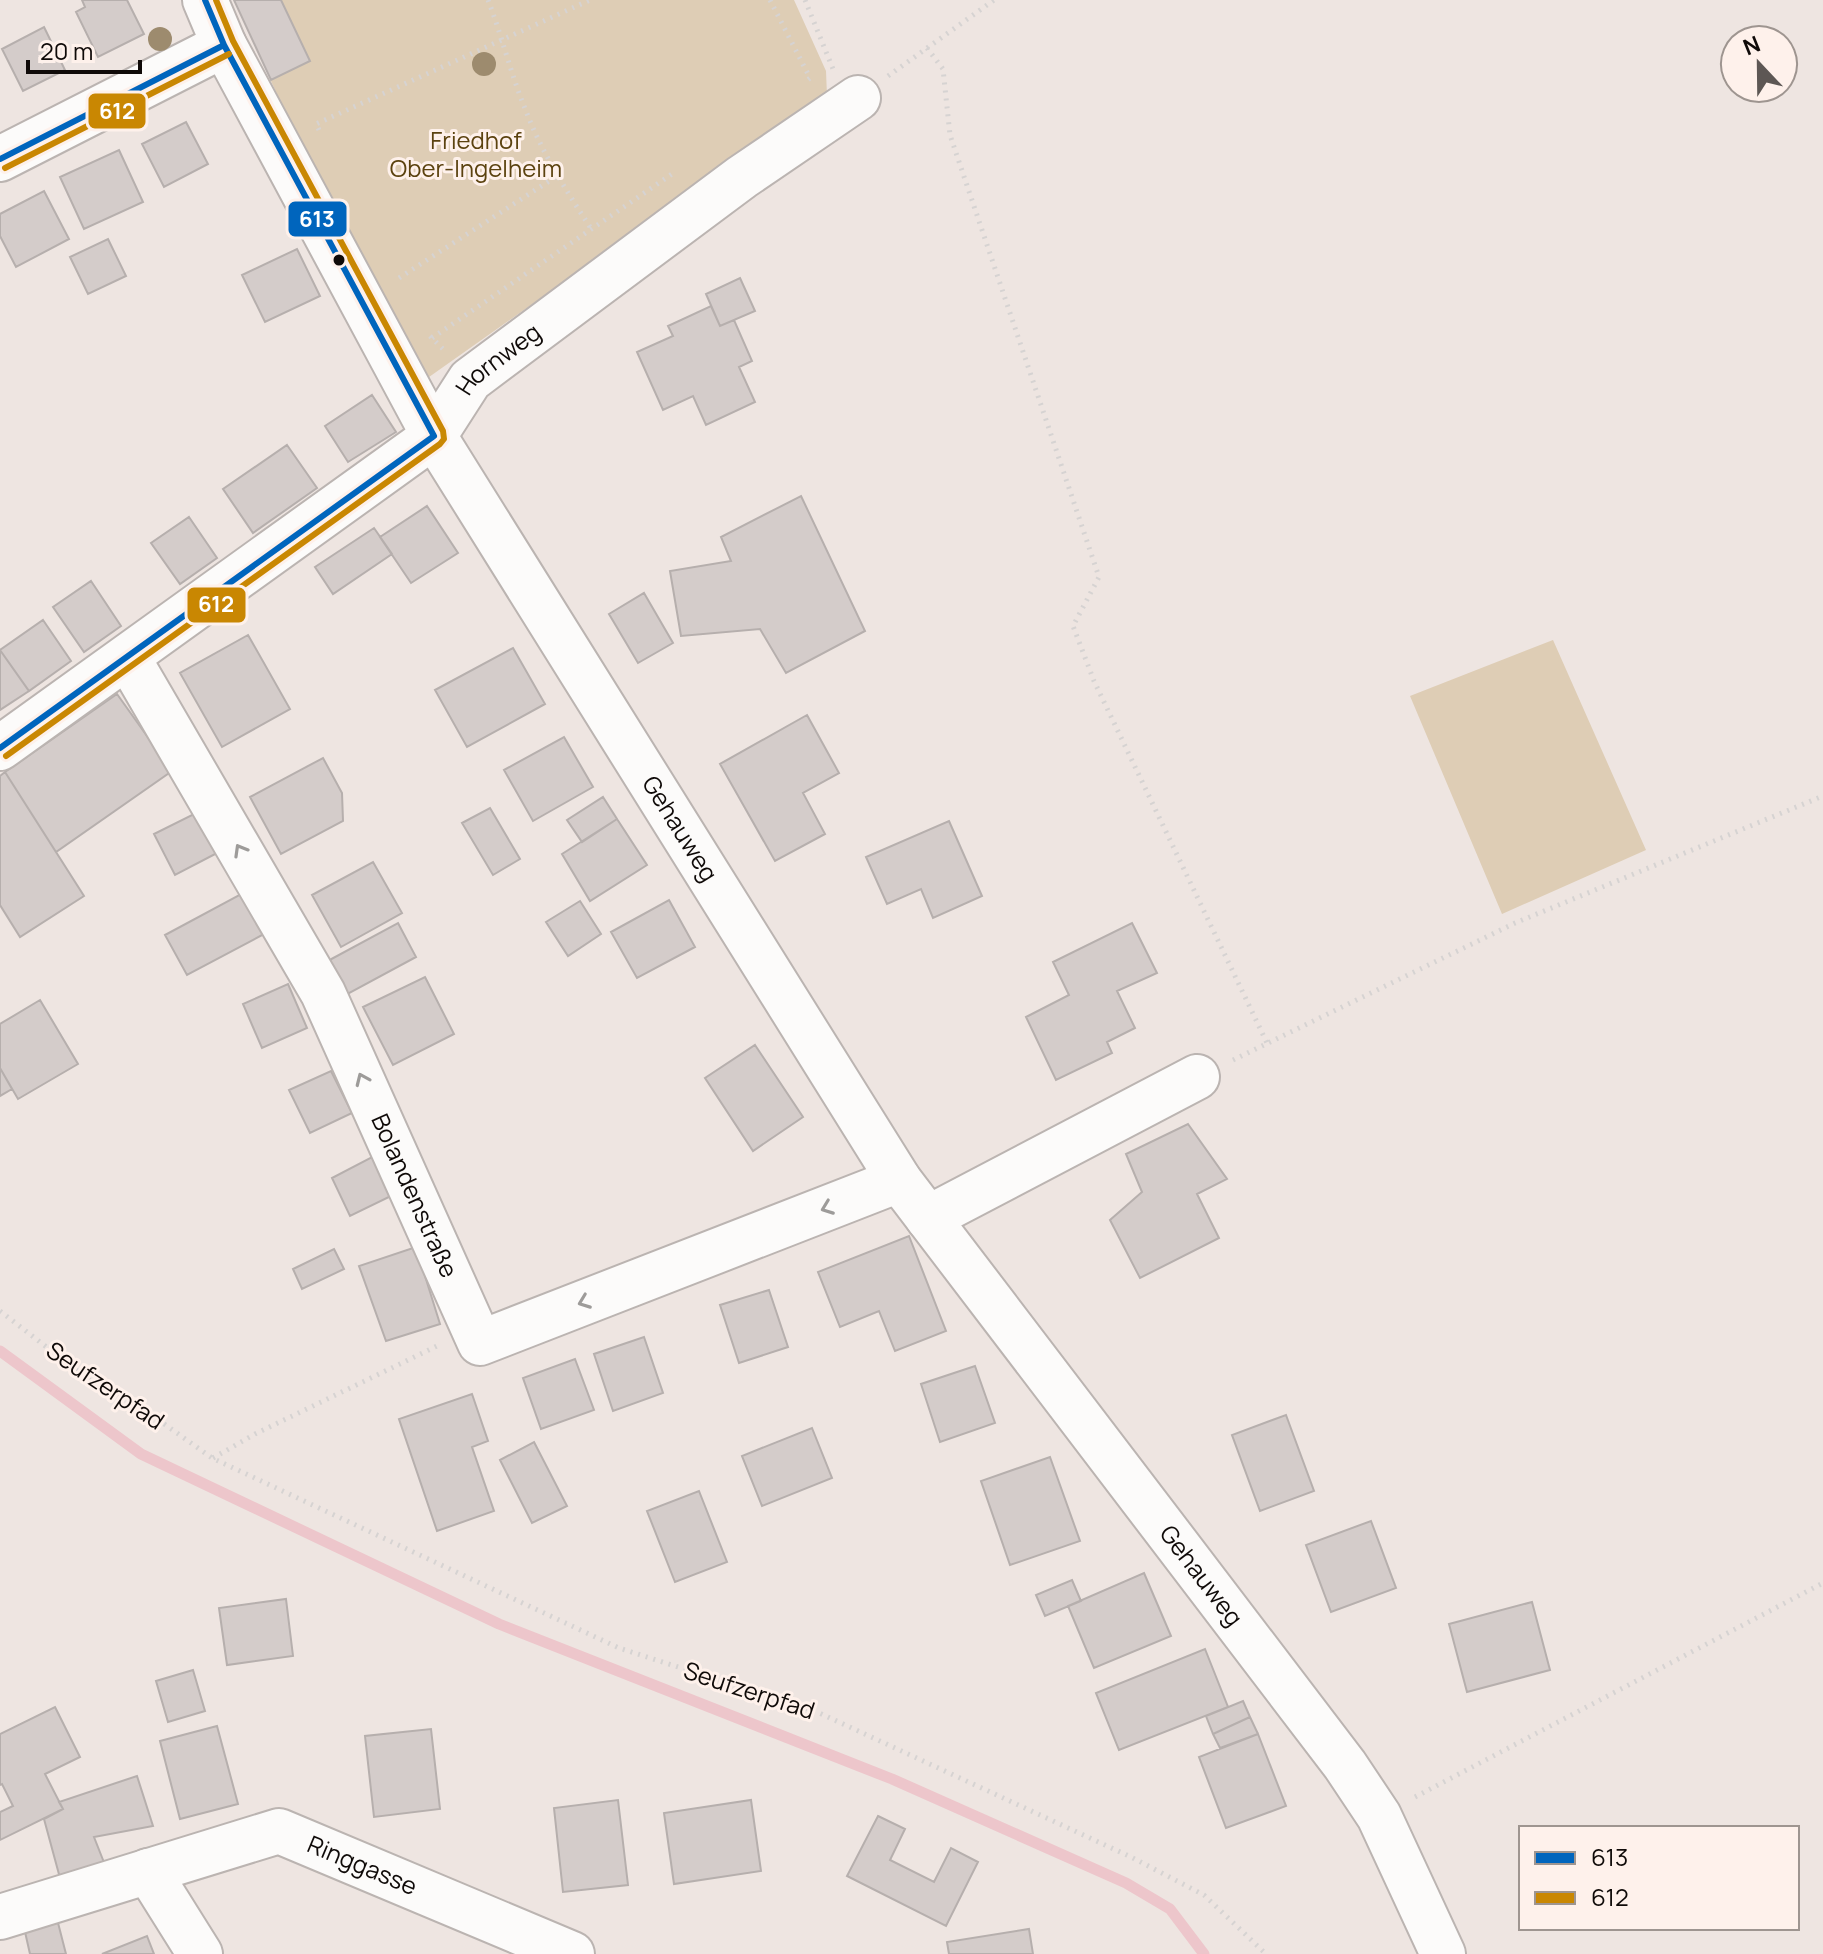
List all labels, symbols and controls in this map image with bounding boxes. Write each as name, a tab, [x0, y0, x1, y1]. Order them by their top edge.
scale bar	[28, 24, 140, 74]
north arrow	[1719, 24, 1799, 104]
text: N	[1739, 29, 1764, 62]
text: 20 m	[40, 34, 93, 67]
line badge: 612	[87, 92, 147, 130]
text: 612	[99, 96, 135, 126]
park label: Friedhof Ober-Ingelheim	[390, 123, 562, 184]
line badge: 613	[287, 200, 348, 238]
text: 613	[299, 204, 335, 234]
unlabelled marker	[331, 252, 347, 268]
street label: Hornweg	[447, 315, 547, 401]
line badge: 612	[186, 586, 247, 624]
text: 612	[198, 589, 234, 619]
street label: Gehauweg	[635, 769, 726, 887]
one-way arrow	[234, 844, 250, 859]
one-way arrow	[356, 1073, 372, 1088]
street label: Bolandenstraße	[364, 1108, 467, 1283]
one-way arrow	[821, 1198, 835, 1215]
one-way arrow	[578, 1292, 592, 1309]
street label: Seufzerpfad	[40, 1333, 171, 1436]
street label: Gehauweg	[1153, 1518, 1251, 1632]
street label: Seufzerpfad	[680, 1653, 819, 1726]
legend	[1519, 1826, 1799, 1930]
street label: Ringgasse	[303, 1827, 422, 1902]
text: 613	[1591, 1840, 1628, 1873]
text: 612	[1591, 1880, 1629, 1913]

